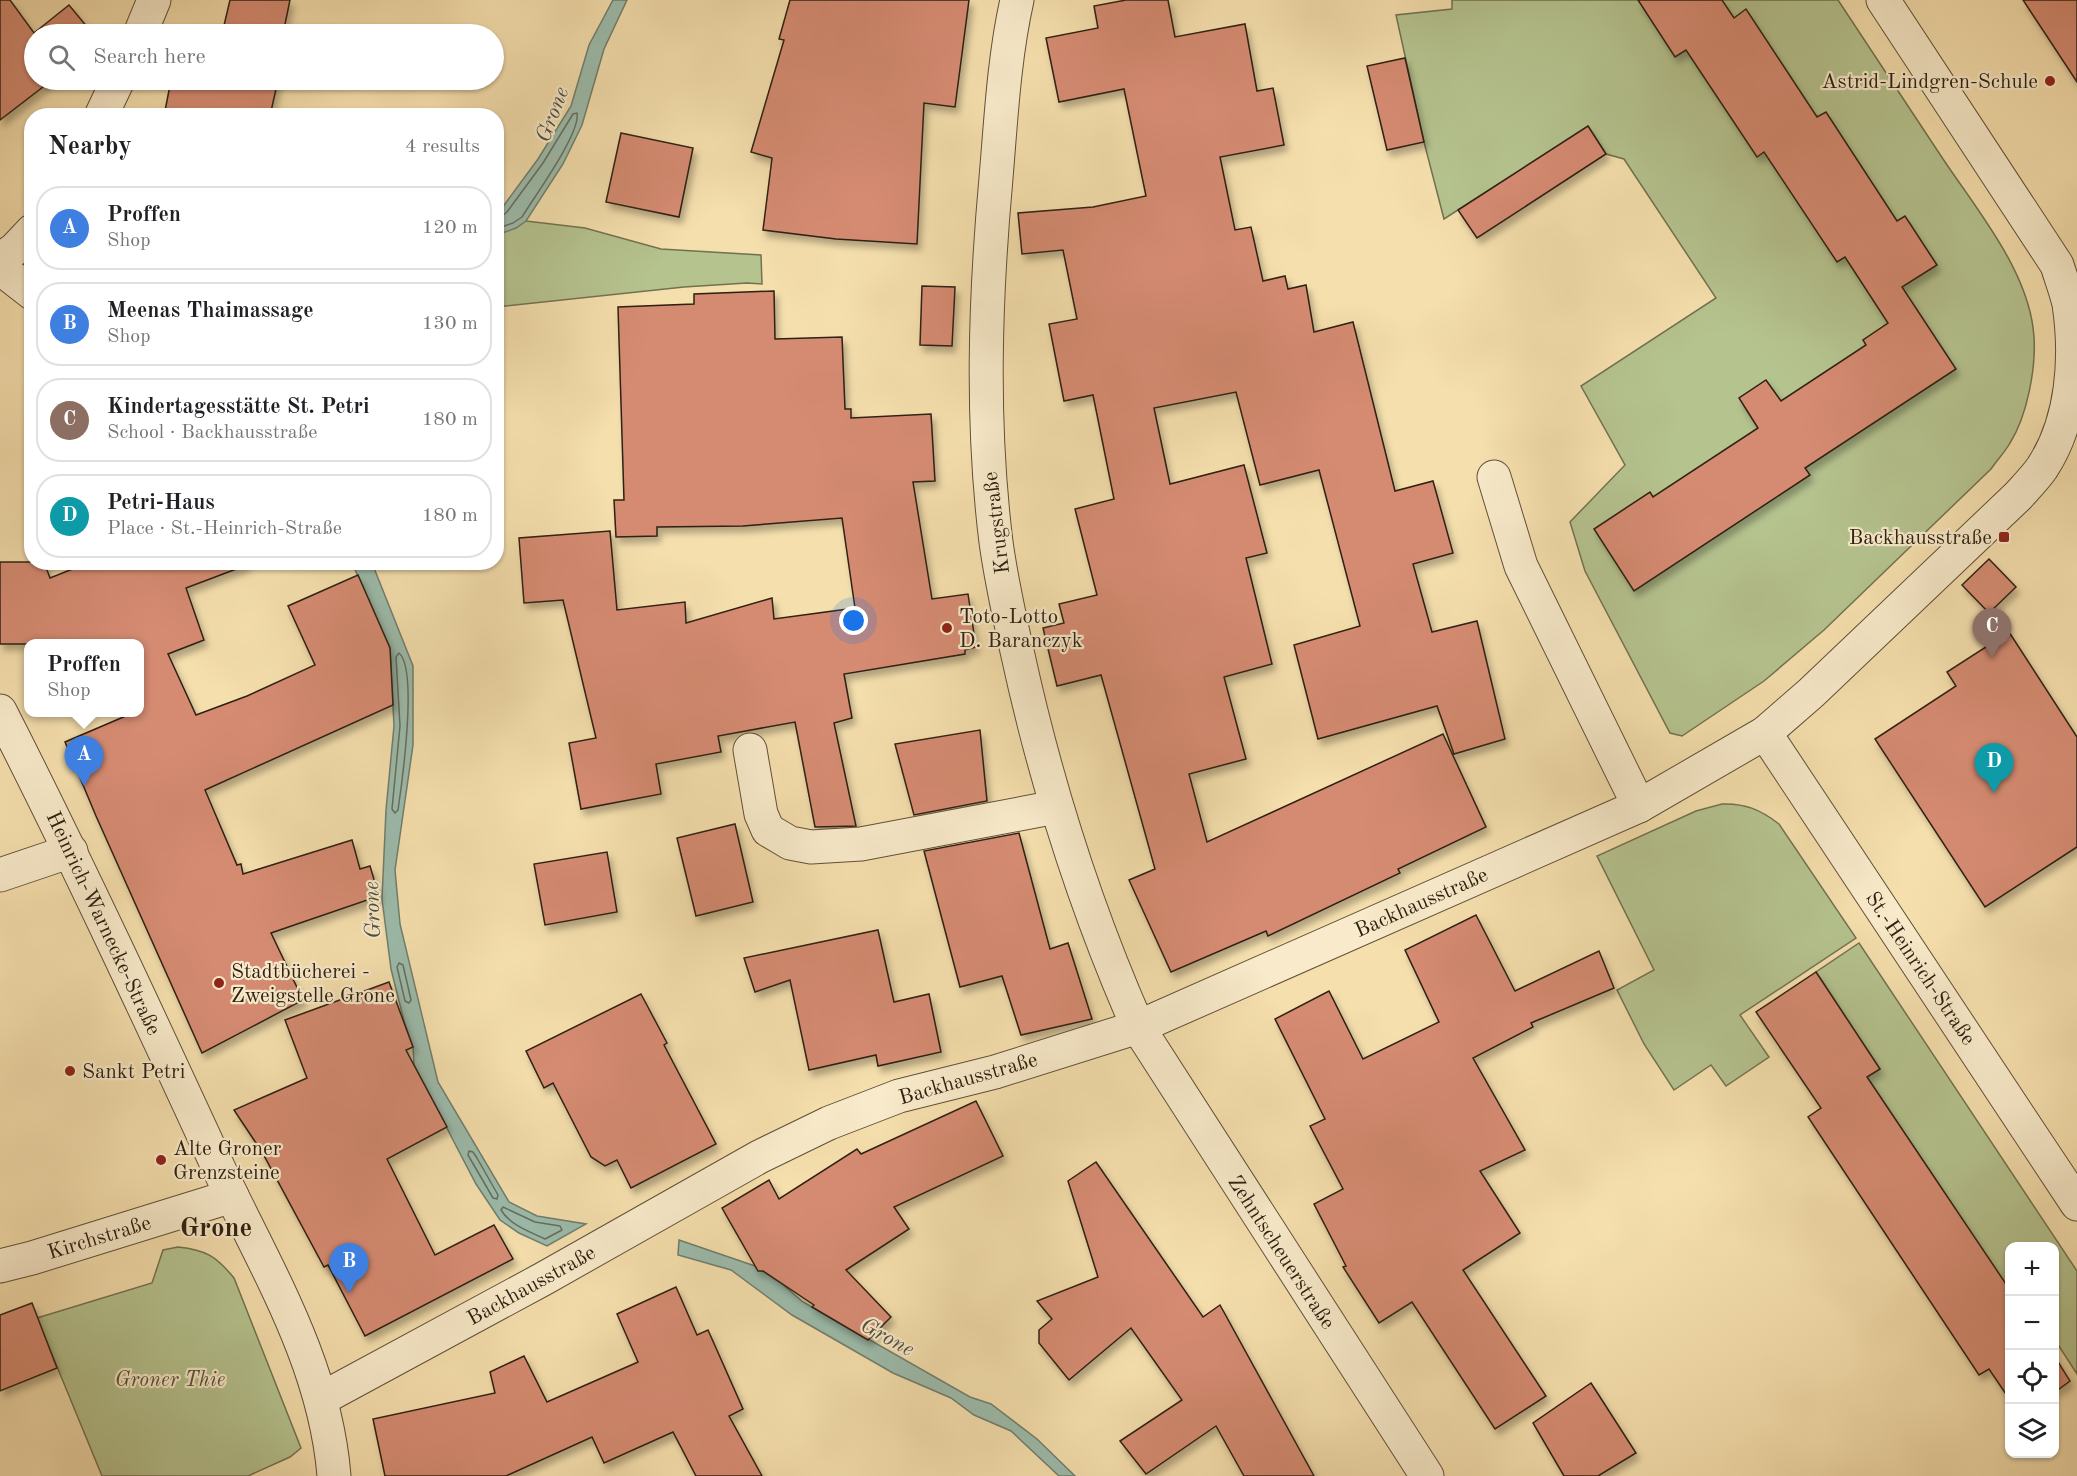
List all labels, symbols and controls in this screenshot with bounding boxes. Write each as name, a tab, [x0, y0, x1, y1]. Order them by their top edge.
search box	[24, 24, 504, 90]
icon: search	[45, 41, 78, 74]
text: Search here	[93, 46, 206, 68]
place label: Astrid-Lindgren-Schule	[1822, 72, 2038, 93]
marker: Astrid-Lindgren-Schule	[2043, 74, 2057, 88]
water label: Grone	[532, 84, 573, 146]
text: Nearby	[48, 134, 132, 160]
text: 4 results	[405, 137, 480, 157]
text: Proffen	[107, 204, 181, 226]
text: A	[62, 218, 77, 238]
text: 120 m	[422, 218, 478, 238]
text: Shop	[107, 231, 151, 251]
text: Meenas Thaimassage	[107, 300, 314, 322]
text: B	[62, 314, 77, 334]
text: 130 m	[422, 314, 478, 334]
text: Shop	[107, 327, 151, 347]
text: Kindertagesstätte St. Petri	[107, 396, 370, 418]
text: C	[63, 410, 76, 430]
text: 180 m	[422, 410, 478, 430]
text: School · Backhausstraße	[107, 423, 317, 443]
street label: Krugstraße	[981, 470, 1014, 575]
text: Petri-Haus	[107, 492, 215, 514]
text: D	[62, 506, 77, 526]
text: 180 m	[422, 506, 478, 526]
text: Place · St.-Heinrich-Straße	[107, 519, 342, 539]
place label: Backhausstraße	[1849, 528, 1992, 549]
marker: Backhausstraße	[1997, 530, 2011, 544]
your location	[839, 606, 868, 635]
place label: Toto-Lotto D. Baranczyk	[959, 607, 1083, 652]
pin: C	[1972, 608, 2012, 658]
marker: Toto-Lotto D. Baranczyk	[940, 621, 954, 635]
popup	[24, 639, 144, 717]
text: Proffen	[47, 654, 121, 676]
text: Shop	[47, 681, 91, 701]
pin: A	[64, 736, 104, 786]
pin: D	[1974, 744, 2014, 793]
street label: Heinrich-Warnecke-Straße	[42, 809, 164, 1039]
street label: Backhausstraße	[1352, 865, 1491, 942]
water label: Grone	[361, 881, 385, 939]
street label: St.-Heinrich-Straße	[1861, 888, 1979, 1049]
place label: Stadtbücherei - Zweigstelle Grone	[231, 962, 395, 1007]
marker: Stadtbücherei - Zweigstelle Grone	[212, 976, 226, 990]
street label: Backhausstraße	[897, 1050, 1040, 1109]
place label: Sankt Petri	[82, 1062, 185, 1083]
marker: Sankt Petri	[63, 1064, 77, 1078]
place label: Alte Groner Grenzsteine	[173, 1139, 282, 1184]
marker: Alte Groner Grenzsteine	[154, 1153, 168, 1167]
street label: Zehntscheuerstraße	[1223, 1172, 1338, 1333]
street label: Kirchstraße	[45, 1213, 154, 1264]
district label: Grone	[180, 1215, 252, 1242]
street label: Backhausstraße	[464, 1242, 599, 1330]
map controls	[2005, 1242, 2059, 1458]
button: +	[2005, 1242, 2059, 1296]
pin: B	[330, 1244, 368, 1293]
button: −	[2005, 1296, 2059, 1350]
water label: Grone	[857, 1314, 918, 1361]
button: locate	[2005, 1350, 2059, 1404]
park label: Groner Thie	[115, 1370, 225, 1391]
button: layers	[2005, 1404, 2059, 1458]

